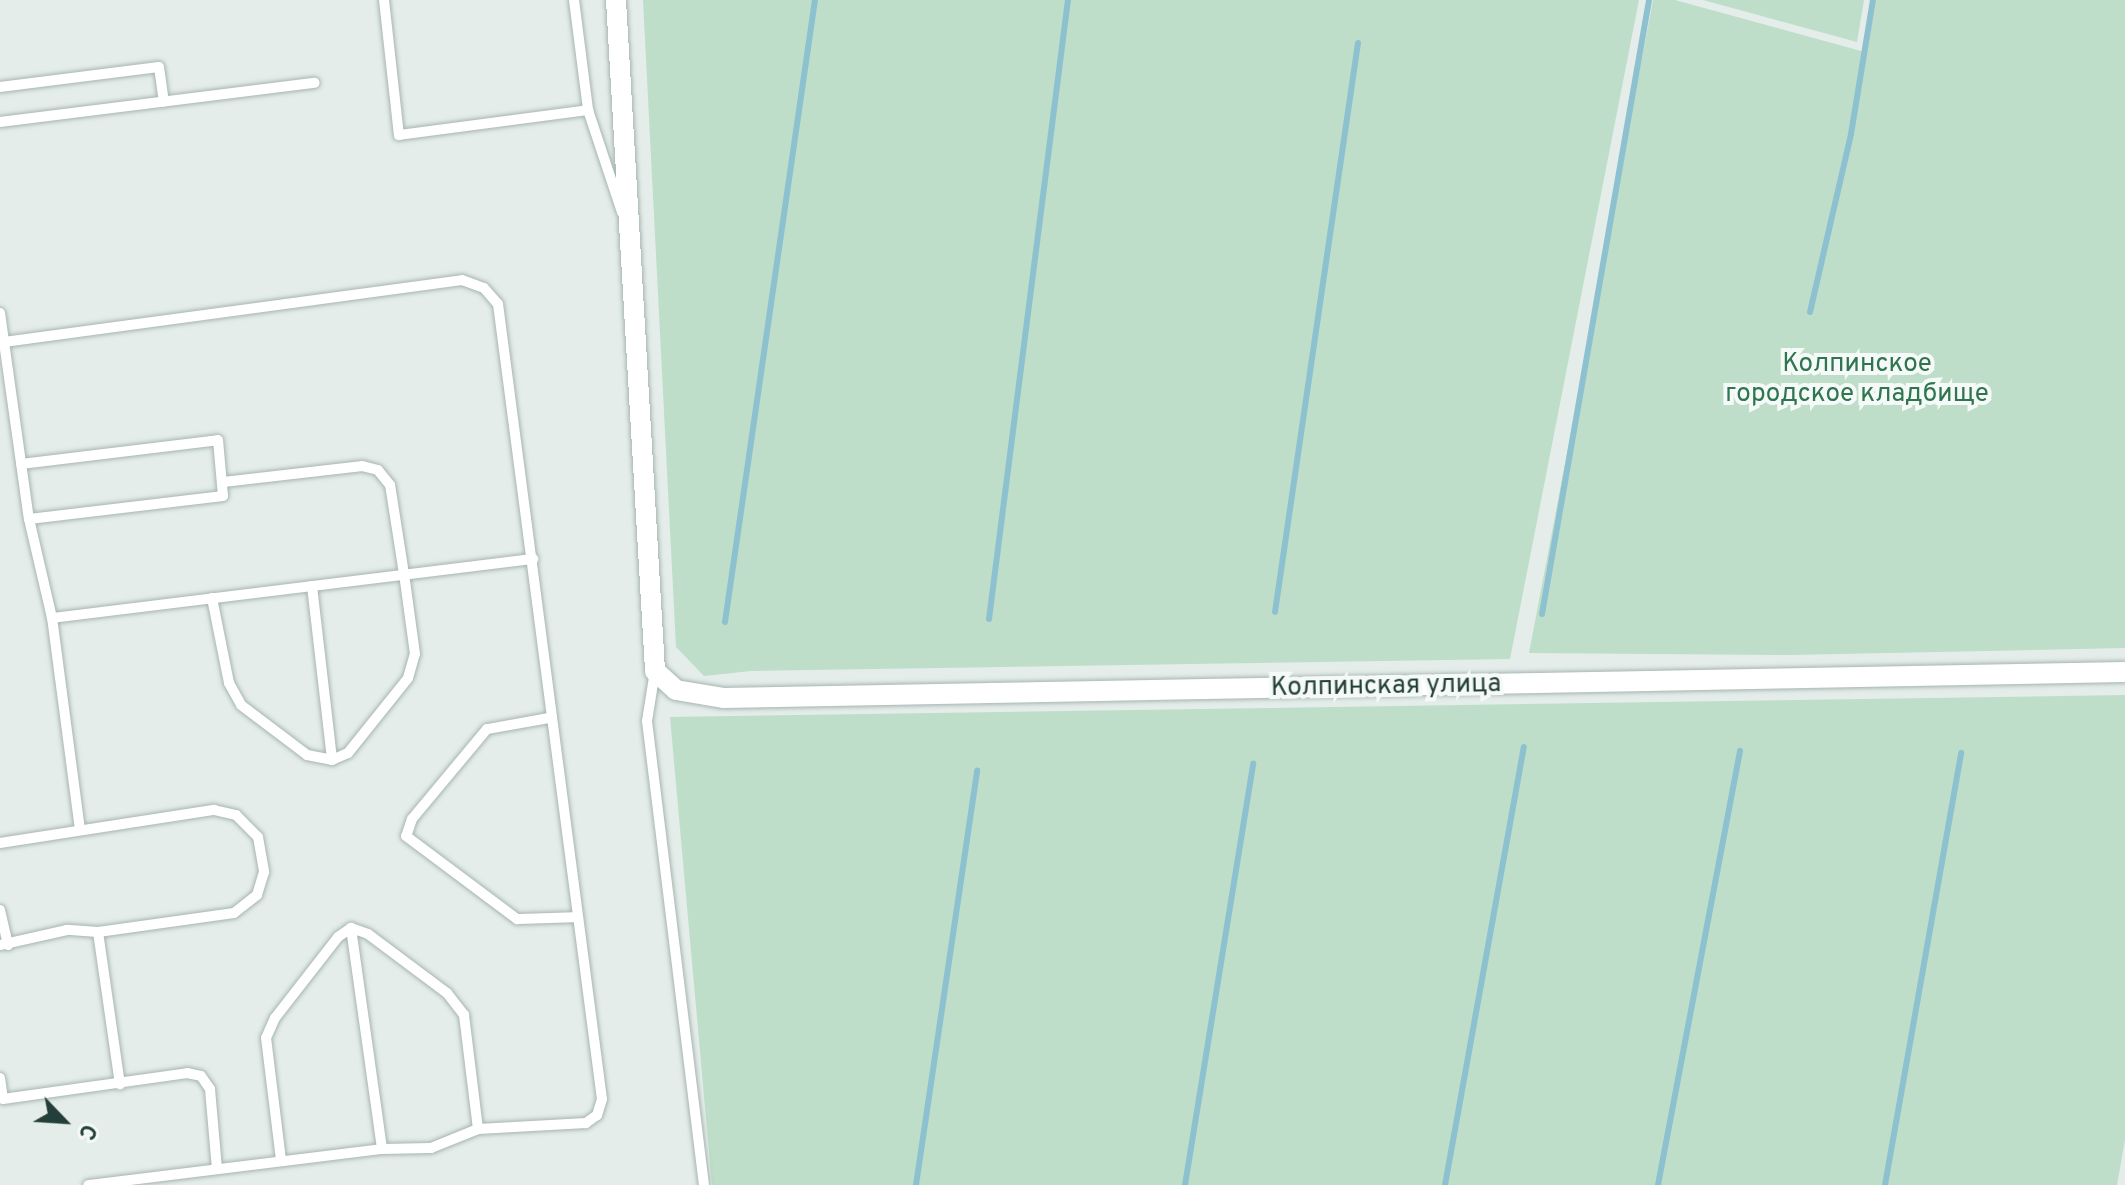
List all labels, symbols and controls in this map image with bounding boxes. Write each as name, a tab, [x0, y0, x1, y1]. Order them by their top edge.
park label: Колпинское городское кладбище	[1725, 349, 1989, 410]
street label: Колпинская улица	[1271, 669, 1501, 705]
north arrow	[24, 1081, 104, 1161]
text: С	[71, 1119, 101, 1143]

